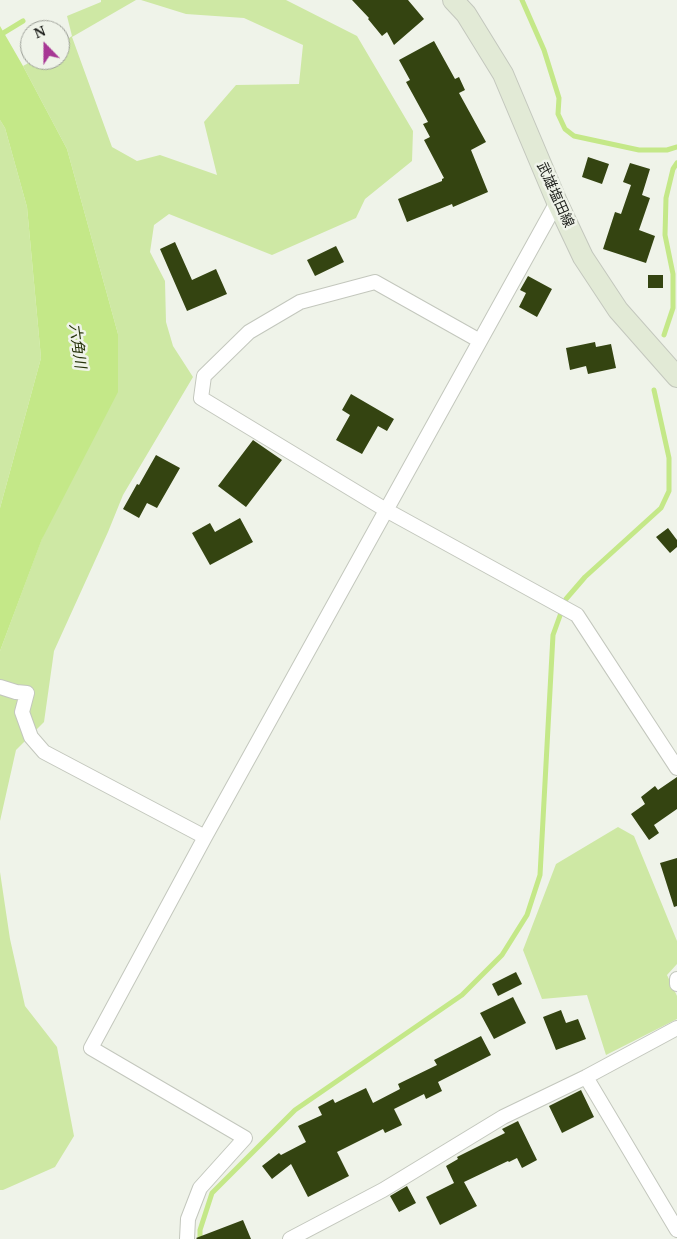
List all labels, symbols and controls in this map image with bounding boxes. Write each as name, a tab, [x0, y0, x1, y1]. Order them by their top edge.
north arrow	[20, 20, 70, 70]
text: N	[31, 21, 48, 42]
street label: 武雄塩田線	[533, 160, 577, 230]
water label: 六角川	[65, 322, 89, 370]

